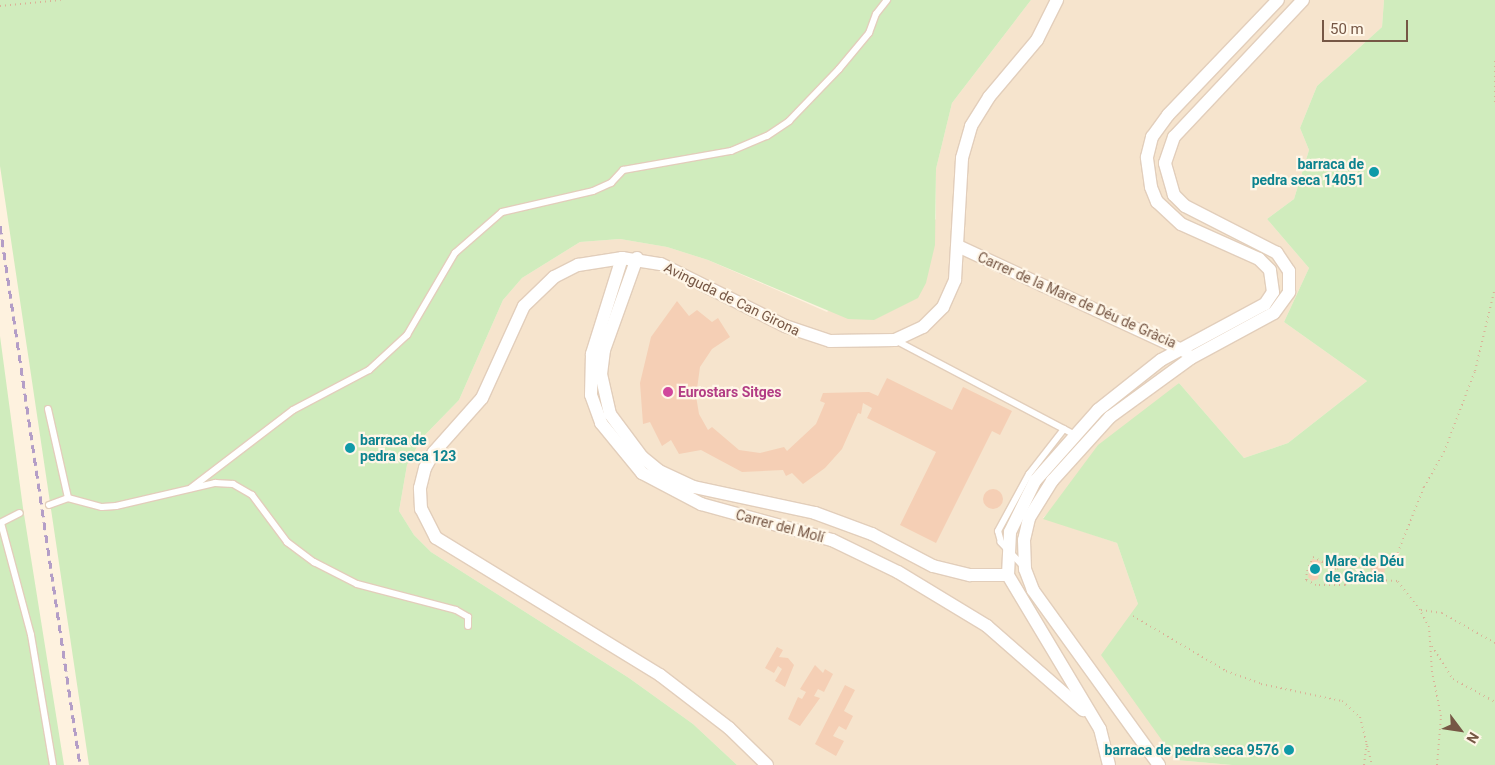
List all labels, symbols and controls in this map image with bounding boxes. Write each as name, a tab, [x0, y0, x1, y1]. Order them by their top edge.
scale bar	[1325, 10, 1411, 42]
text: 50 m	[1330, 20, 1364, 38]
place label: barraca de pedra seca 14051	[1252, 156, 1364, 188]
marker: barraca de pedra seca 14051	[1368, 166, 1380, 178]
street label: Carrer de la Mare de Déu de Gràcia	[975, 248, 1179, 352]
street label: Avinguda de Can Girona	[661, 259, 803, 339]
place label: Eurostars Sitges	[678, 384, 781, 400]
marker: Eurostars Sitges	[662, 386, 674, 398]
place label: barraca de pedra seca 123	[360, 432, 456, 464]
marker: barraca de pedra seca 123	[344, 442, 356, 454]
street label: Carrer del Molí	[734, 506, 826, 546]
place label: Mare de Déu de Gràcia	[1325, 553, 1404, 586]
marker: Mare de Déu de Gràcia	[1309, 563, 1321, 575]
north arrow	[1435, 705, 1485, 755]
text: N	[1463, 729, 1482, 746]
place label: barraca de pedra seca 9576	[1105, 742, 1279, 758]
marker: barraca de pedra seca 9576	[1283, 744, 1295, 756]

